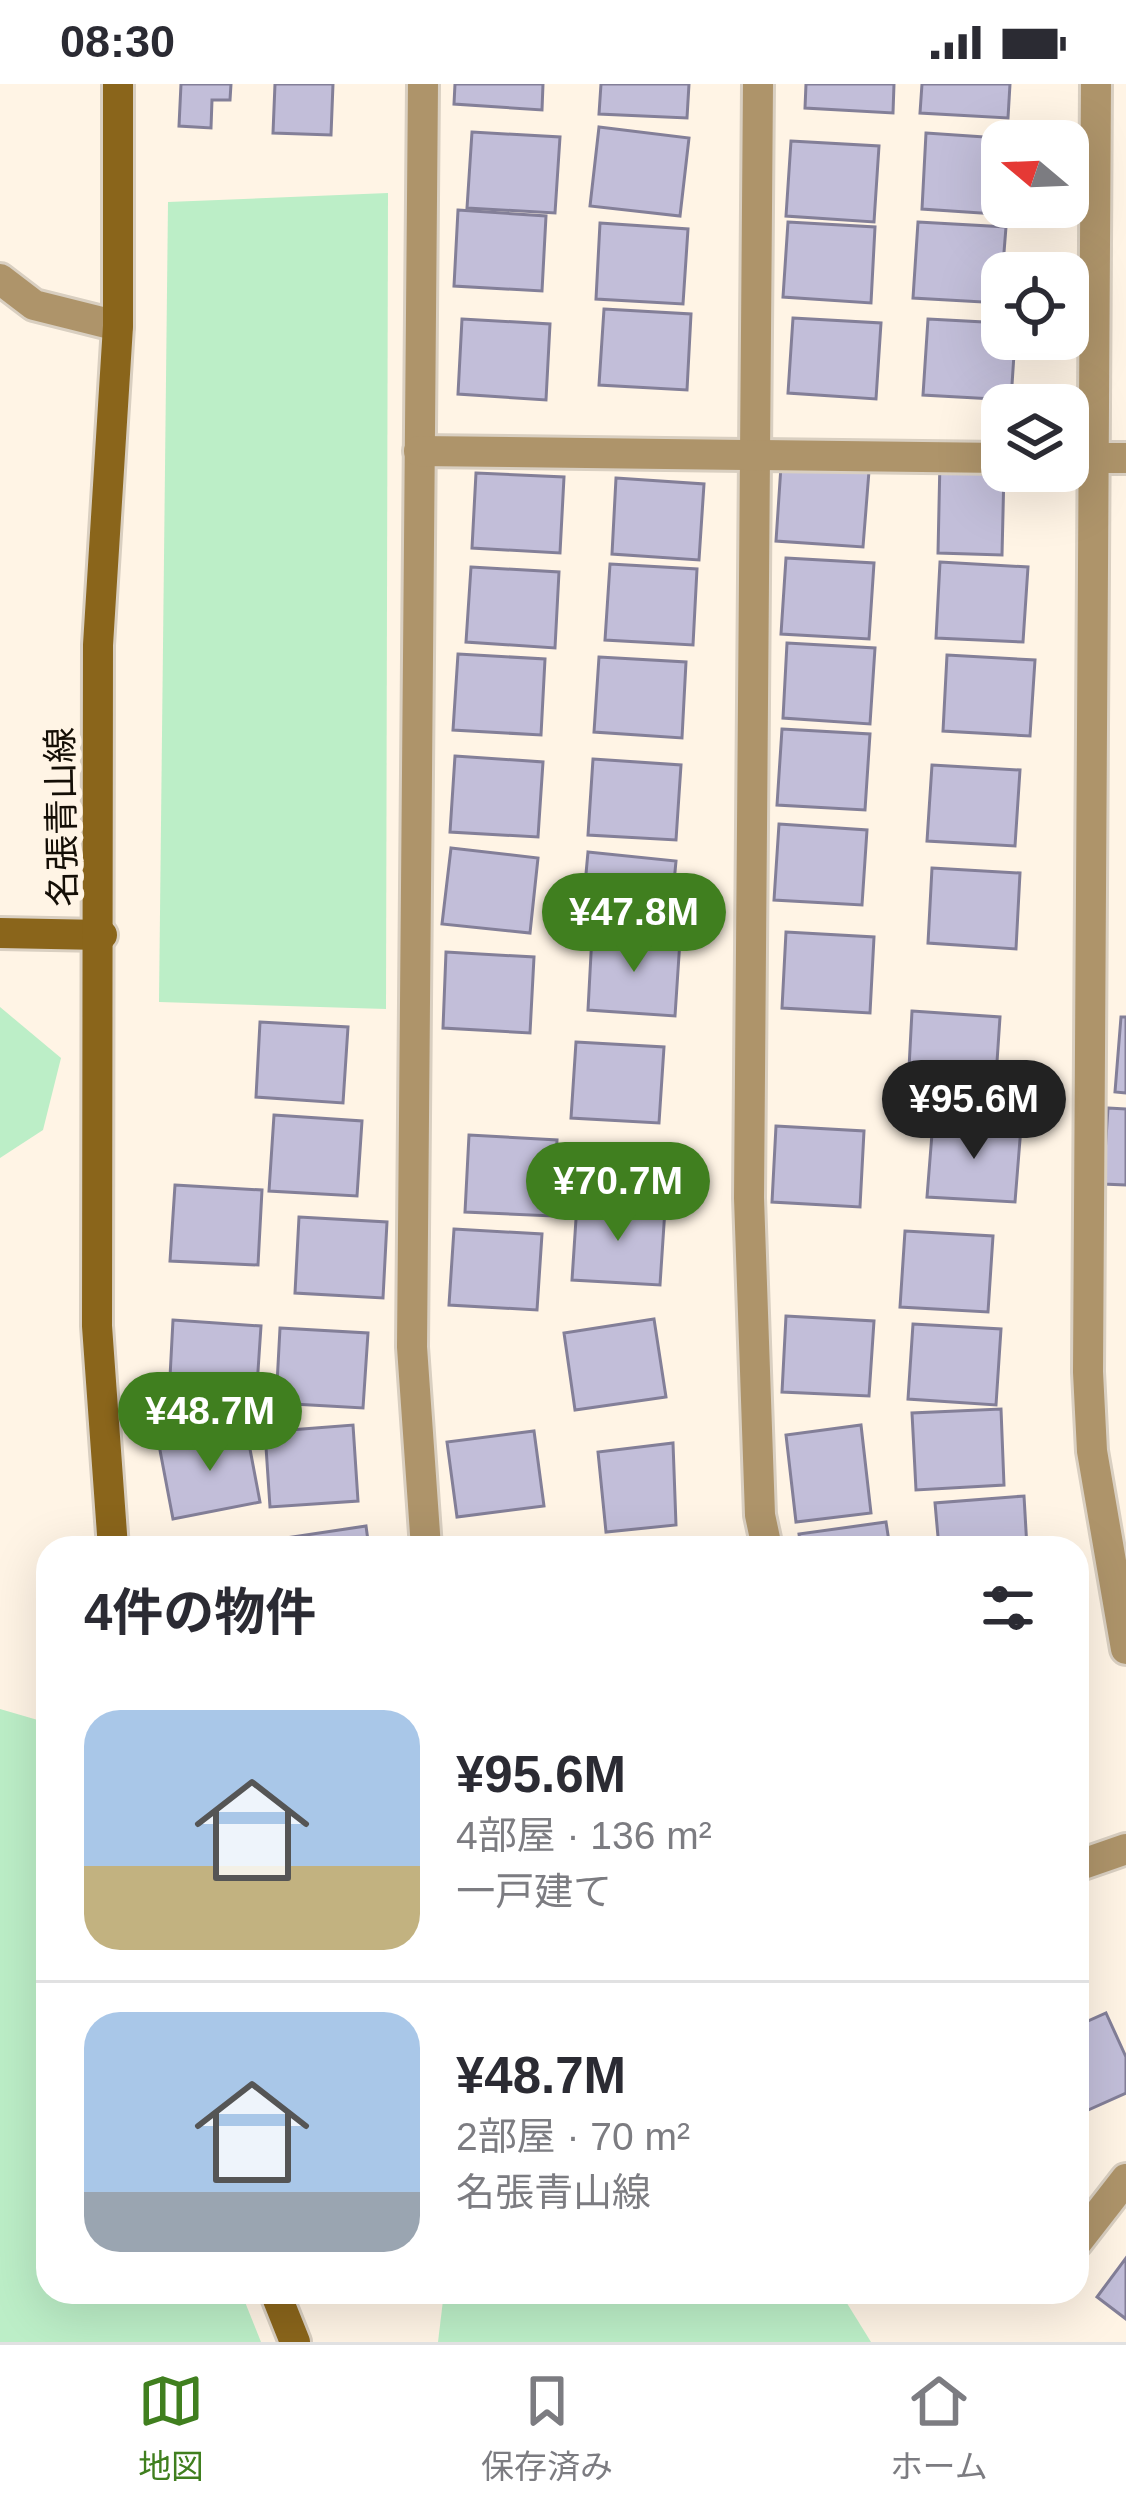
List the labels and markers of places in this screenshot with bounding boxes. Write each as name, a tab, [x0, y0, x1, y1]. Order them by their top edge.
pin: ¥47.8M	[536, 873, 732, 975]
pin: ¥95.6M	[876, 1060, 1072, 1162]
pin: ¥70.7M	[520, 1142, 716, 1244]
pin: ¥48.7M	[112, 1372, 308, 1474]

